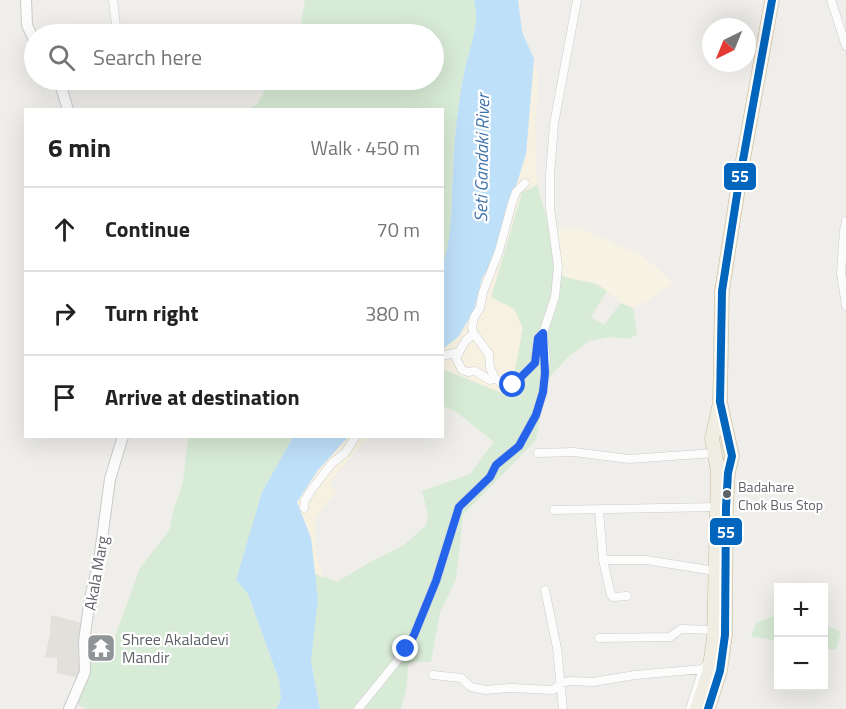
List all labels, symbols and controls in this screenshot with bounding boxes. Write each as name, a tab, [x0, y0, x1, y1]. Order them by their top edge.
north arrow	[702, 18, 756, 72]
search box	[24, 24, 444, 90]
text: Search here	[93, 40, 202, 74]
icon: search	[45, 41, 78, 74]
water label: Seti Gandaki River	[467, 91, 496, 222]
text: 6 min	[48, 128, 111, 167]
text: Walk · 450 m	[311, 132, 420, 163]
line badge: 55	[723, 162, 757, 191]
text: 55	[731, 164, 749, 188]
text: Continue	[105, 212, 190, 246]
icon: ahead	[48, 213, 81, 246]
text: 70 m	[376, 214, 420, 245]
text: Turn right	[105, 296, 199, 330]
icon: right	[48, 297, 81, 330]
text: 380 m	[365, 298, 420, 329]
route start	[499, 371, 525, 397]
text: Arrive at destination	[105, 380, 300, 414]
icon: arrive	[48, 381, 81, 414]
place label: Badahare Chok Bus Stop	[738, 476, 823, 515]
marker: Badahare Chok Bus Stop	[721, 488, 733, 500]
line badge: 55	[709, 517, 743, 546]
text: 55	[717, 520, 735, 544]
street label: Akala Marg	[78, 534, 114, 612]
map controls	[774, 583, 828, 691]
button: +	[774, 583, 828, 637]
place label: Shree Akaladevi Mandir	[122, 627, 229, 669]
temple icon: Shree Akaladevi Mandir	[85, 632, 117, 664]
route end	[392, 635, 418, 661]
button: −	[774, 637, 828, 691]

